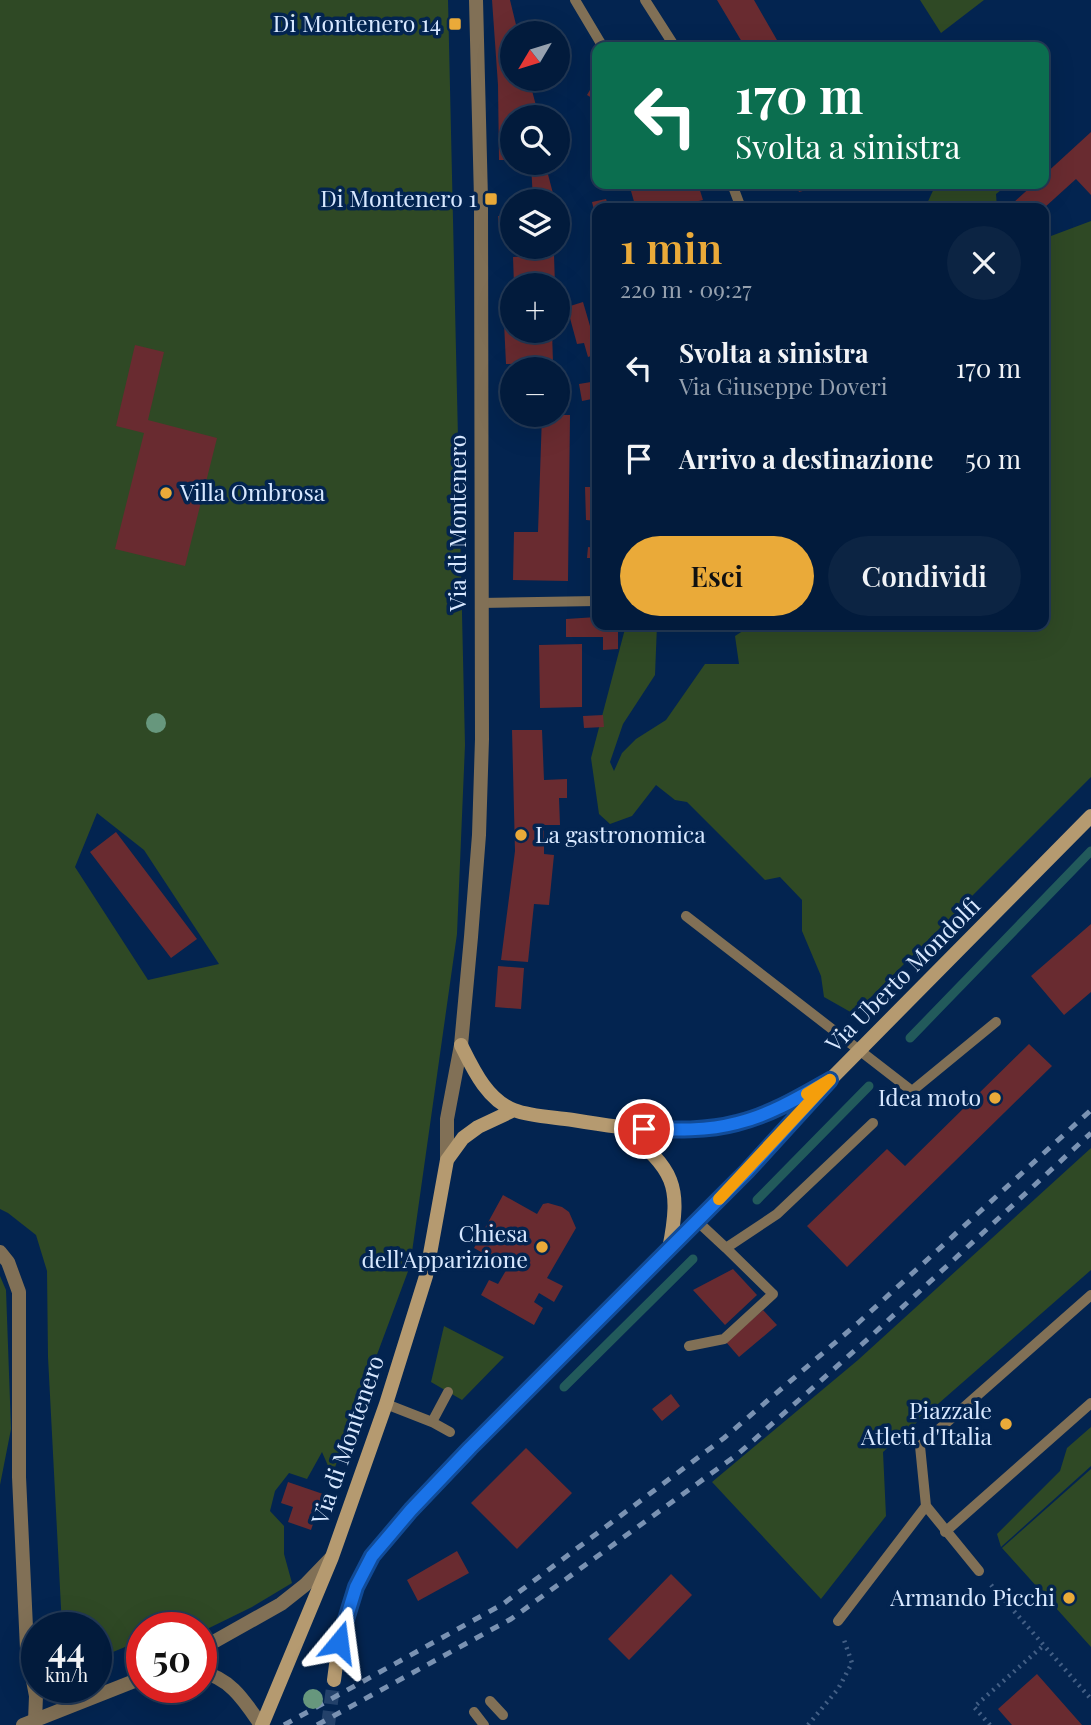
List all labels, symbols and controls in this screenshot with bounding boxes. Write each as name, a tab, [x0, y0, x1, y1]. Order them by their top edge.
place label: Di Montenero 14	[273, 7, 441, 38]
marker: Di Montenero 14	[447, 16, 463, 32]
north arrow	[500, 21, 570, 91]
map controls	[500, 21, 570, 427]
text: 170 m	[735, 61, 863, 126]
icon: left	[620, 70, 711, 161]
button: search	[500, 105, 570, 175]
text: Svolta a sinistra	[735, 124, 960, 167]
place label: Di Montenero 1	[320, 182, 477, 213]
button: layers	[500, 189, 570, 259]
marker: Di Montenero 1	[483, 191, 499, 207]
text: 1 min	[620, 219, 722, 275]
button: close	[947, 226, 1021, 300]
button: +	[500, 273, 570, 343]
text: 220 m · 09:27	[620, 273, 752, 304]
text: Svolta a sinistra	[679, 335, 868, 370]
icon: left	[620, 349, 658, 387]
text: 170 m	[956, 350, 1021, 385]
button: −	[500, 357, 570, 427]
text: Via Giuseppe Doveri	[679, 370, 888, 401]
street label: Via di Montenero	[441, 435, 472, 612]
icon: arrive	[620, 440, 658, 478]
text: Arrivo a destinazione	[679, 441, 933, 476]
text: 50 m	[965, 441, 1021, 476]
place label: Villa Ombrosa	[179, 476, 326, 507]
marker: Villa Ombrosa	[158, 485, 174, 501]
button: Esci	[620, 536, 814, 616]
button: Condividi	[828, 536, 1021, 616]
place label: La gastronomica	[535, 818, 706, 849]
marker: La gastronomica	[513, 827, 529, 843]
street label: Via Uberto Mondolfi	[817, 890, 986, 1059]
place label: Idea moto	[878, 1081, 981, 1112]
marker: Idea moto	[987, 1090, 1003, 1106]
pin	[614, 1099, 674, 1159]
icon: arrive	[625, 1110, 663, 1148]
place label: Chiesa dell'Apparizione	[361, 1217, 529, 1274]
marker: Chiesa dell'Apparizione	[534, 1239, 550, 1255]
street label: Via di Montenero	[303, 1351, 390, 1529]
place label: Piazzale Atleti d'Italia	[860, 1394, 993, 1451]
marker: Piazzale Atleti d'Italia	[998, 1416, 1014, 1432]
place label: Armando Picchi	[889, 1581, 1055, 1612]
marker: Armando Picchi	[1061, 1590, 1077, 1606]
position arrow	[302, 1605, 376, 1679]
speed limit sign: 50	[126, 1612, 217, 1703]
text: 44	[48, 1625, 85, 1672]
text: km/h	[45, 1663, 88, 1687]

